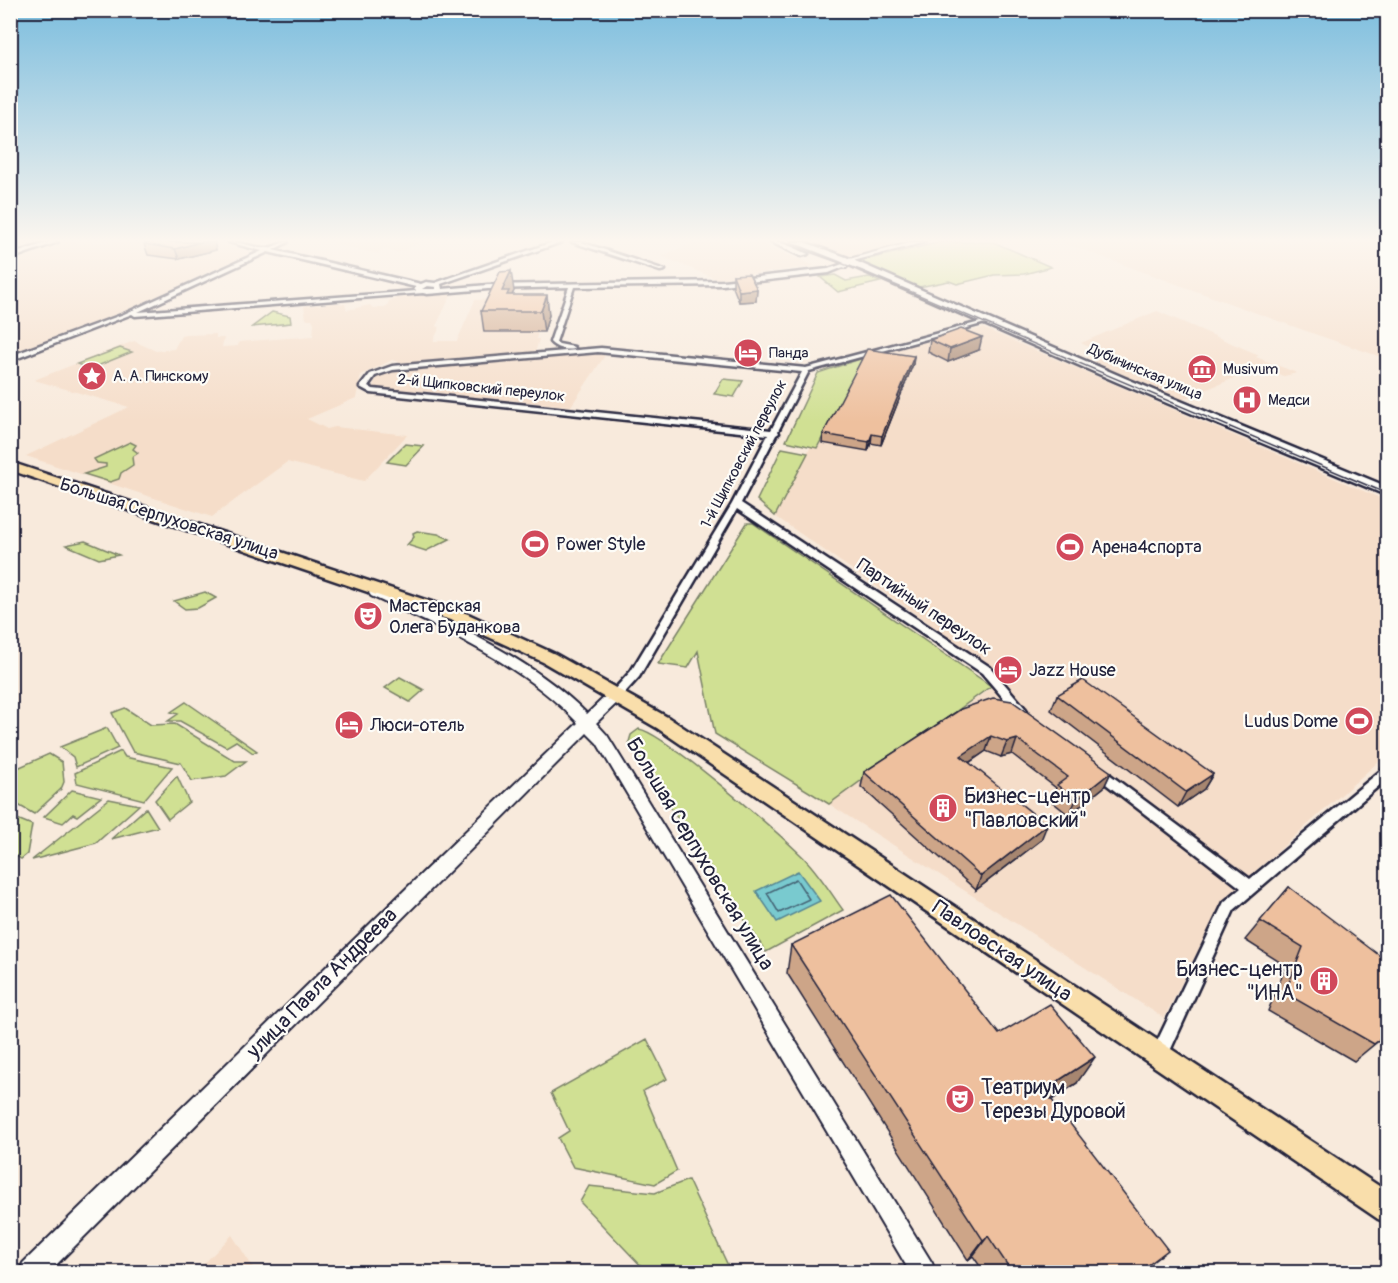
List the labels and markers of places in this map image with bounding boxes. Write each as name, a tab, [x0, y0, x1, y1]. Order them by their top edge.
hotel icon: Панда	[732, 337, 764, 369]
place label: Панда	[769, 344, 808, 363]
museum icon: Musivum	[1186, 353, 1218, 385]
place icon: А. А. Пинскому	[76, 360, 108, 392]
place label: Musivum	[1223, 360, 1278, 379]
place label: А. А. Пинскому	[113, 367, 209, 386]
hospital icon: Медси	[1231, 384, 1263, 416]
place label: Медси	[1268, 391, 1310, 410]
sports icon: Power Style	[519, 528, 551, 560]
sports icon: Арена4спорта	[1054, 531, 1086, 563]
place label: Power Style	[556, 533, 645, 556]
place label: Арена4спорта	[1091, 536, 1202, 559]
place label: Мастерская Олега Буданкова	[389, 595, 520, 639]
theatre icon: Мастерская Олега Буданкова	[352, 600, 384, 632]
hotel icon: Jazz House	[992, 654, 1024, 686]
place label: Jazz House	[1029, 659, 1116, 682]
sports icon: Ludus Dome	[1343, 705, 1375, 737]
hotel icon: Люси-отель	[333, 709, 365, 741]
place label: Ludus Dome	[1244, 710, 1338, 733]
place label: Люси-отель	[369, 714, 465, 737]
place label: Бизнес-центр "Павловский"	[964, 783, 1091, 834]
building icon: Бизнес-центр "Павловский"	[927, 792, 959, 824]
place label: Бизнес-центр "ИНА"	[1176, 956, 1303, 1007]
building icon: Бизнес-центр "ИНА"	[1308, 965, 1340, 997]
place label: Театриум Терезы Дуровой	[981, 1074, 1126, 1125]
theatre icon: Театриум Терезы Дуровой	[944, 1083, 976, 1115]

